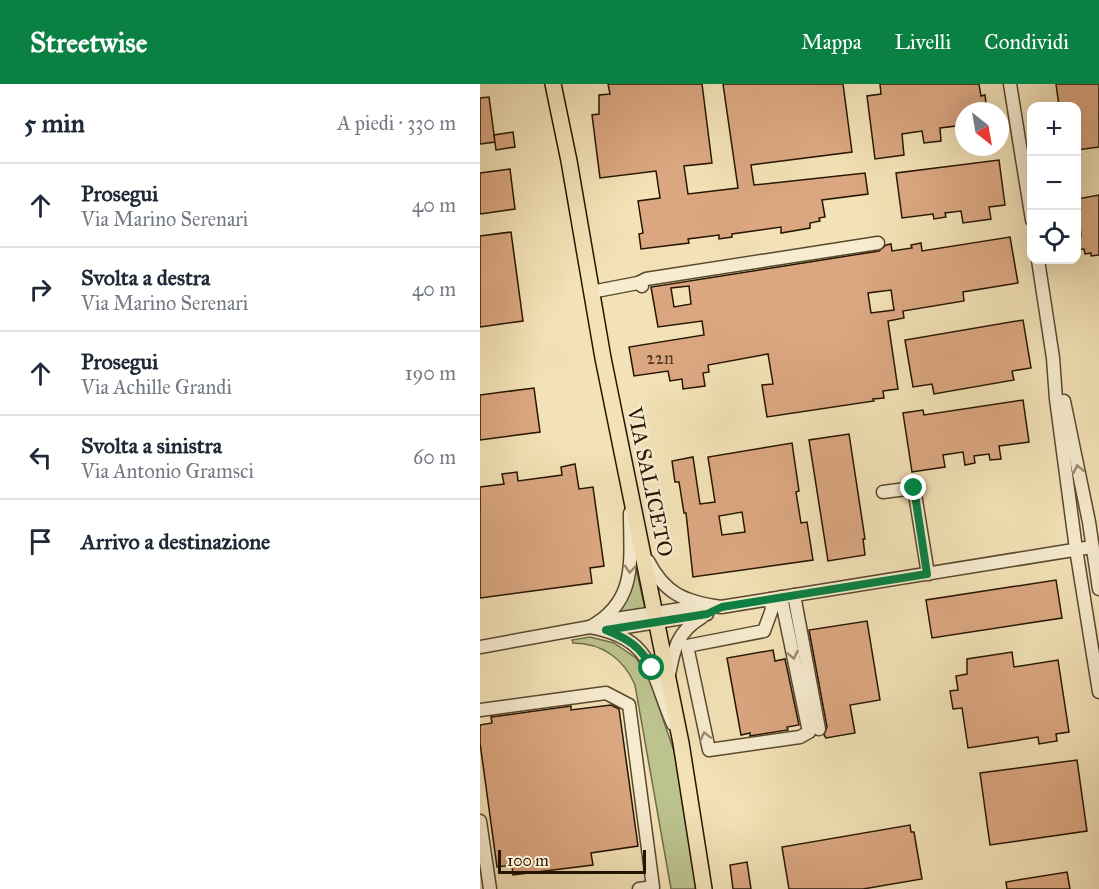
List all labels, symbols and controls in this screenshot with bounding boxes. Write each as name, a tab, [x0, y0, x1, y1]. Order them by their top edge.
text: Streetwise	[30, 25, 147, 60]
text: Mappa	[801, 29, 862, 55]
text: Livelli	[895, 29, 951, 55]
text: Condividi	[984, 29, 1069, 55]
north arrow	[955, 102, 1009, 156]
map controls	[1027, 102, 1081, 264]
button: +	[1027, 102, 1081, 156]
text: 5 min	[24, 107, 85, 139]
text: A piedi · 330 m	[337, 111, 456, 135]
button: −	[1027, 156, 1081, 210]
text: Prosegui	[81, 180, 158, 207]
icon: ahead	[24, 189, 57, 222]
text: 40 m	[412, 193, 456, 217]
text: Via Marino Serenari	[81, 207, 248, 231]
button: locate	[1027, 210, 1081, 264]
text: Svolta a destra	[81, 264, 210, 291]
icon: right	[24, 273, 57, 306]
text: 40 m	[412, 277, 456, 301]
text: Via Marino Serenari	[81, 291, 248, 315]
house number: 22n	[646, 347, 674, 369]
text: Prosegui	[81, 348, 158, 375]
icon: ahead	[24, 357, 57, 390]
text: 190 m	[405, 361, 456, 385]
text: Via Achille Grandi	[81, 375, 232, 399]
street label: VIA SALICETO	[621, 404, 679, 559]
text: Svolta a sinistra	[81, 432, 222, 459]
icon: left	[24, 441, 57, 474]
text: 60 m	[413, 445, 456, 469]
text: Via Antonio Gramsci	[81, 459, 254, 483]
one-way arrow	[1072, 465, 1085, 475]
route end	[900, 474, 926, 500]
icon: arrive	[24, 525, 57, 558]
text: Arrivo a destinazione	[81, 528, 270, 555]
one-way arrow	[623, 564, 636, 573]
one-way arrow	[786, 649, 799, 659]
route start	[638, 654, 664, 680]
one-way arrow	[700, 731, 713, 741]
scale bar	[498, 847, 646, 874]
text: 100 m	[507, 851, 549, 870]

